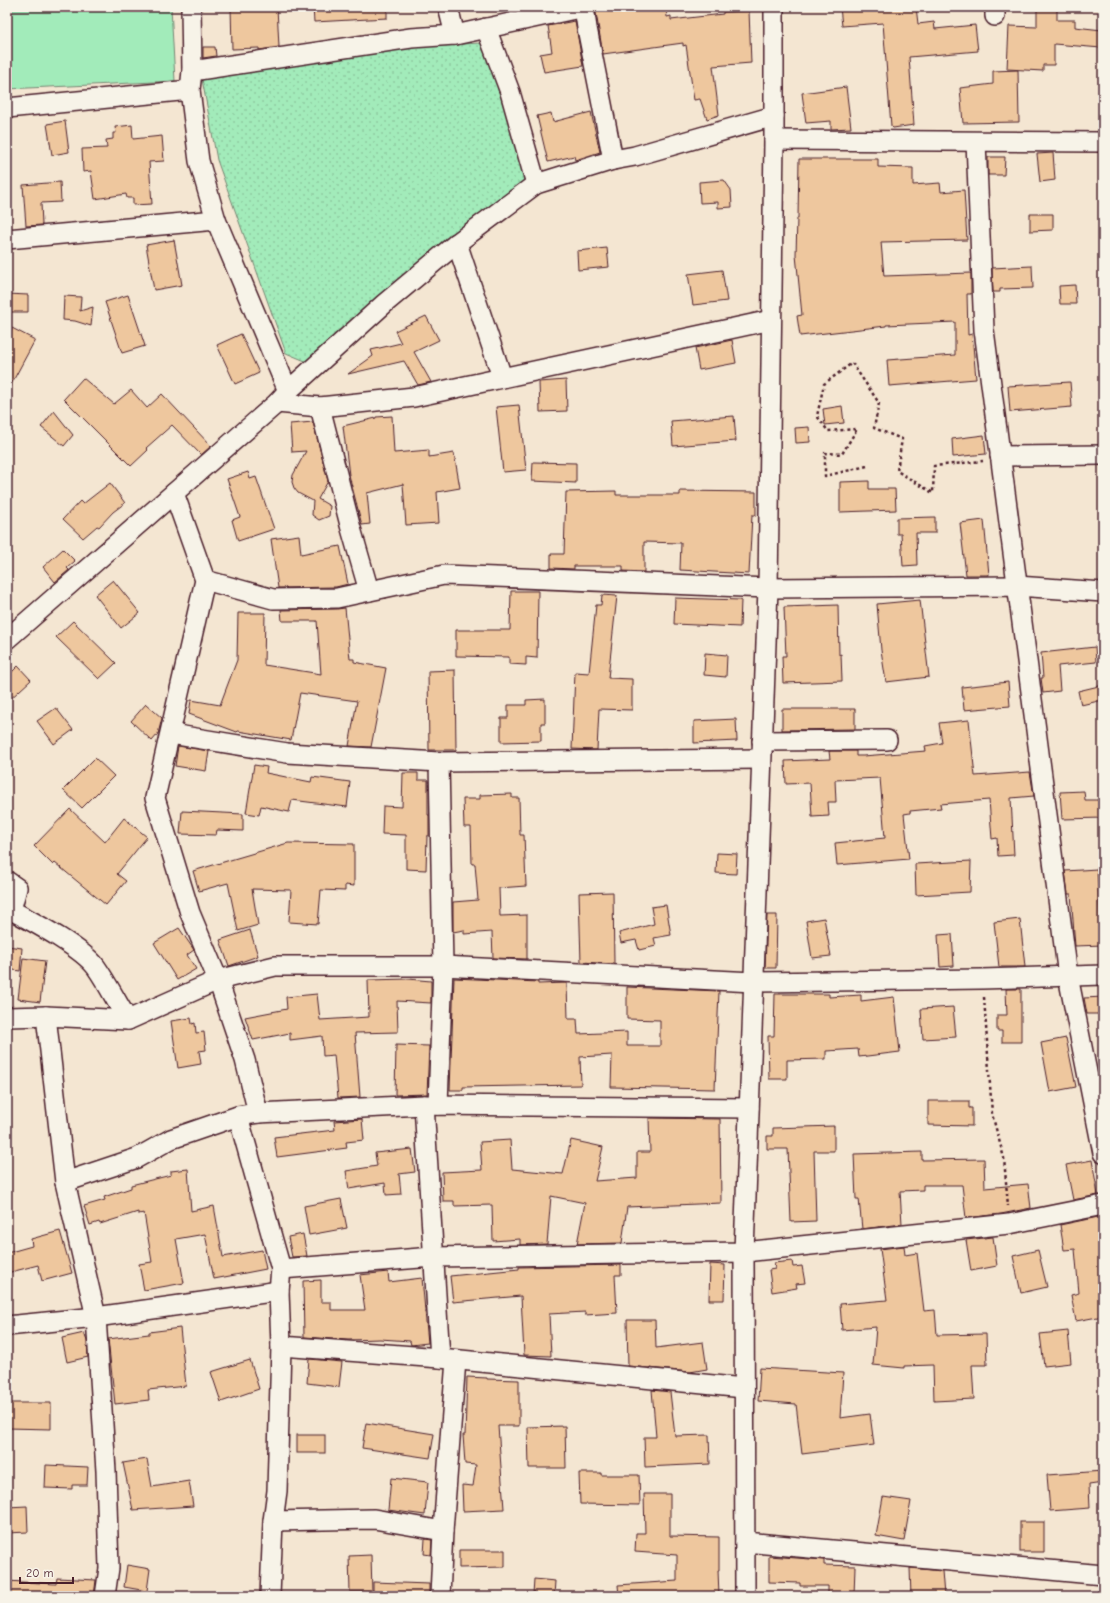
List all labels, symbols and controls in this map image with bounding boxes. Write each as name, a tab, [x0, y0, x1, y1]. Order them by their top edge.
scale bar	[20, 1559, 73, 1585]
text: 20 m	[26, 1566, 54, 1580]

